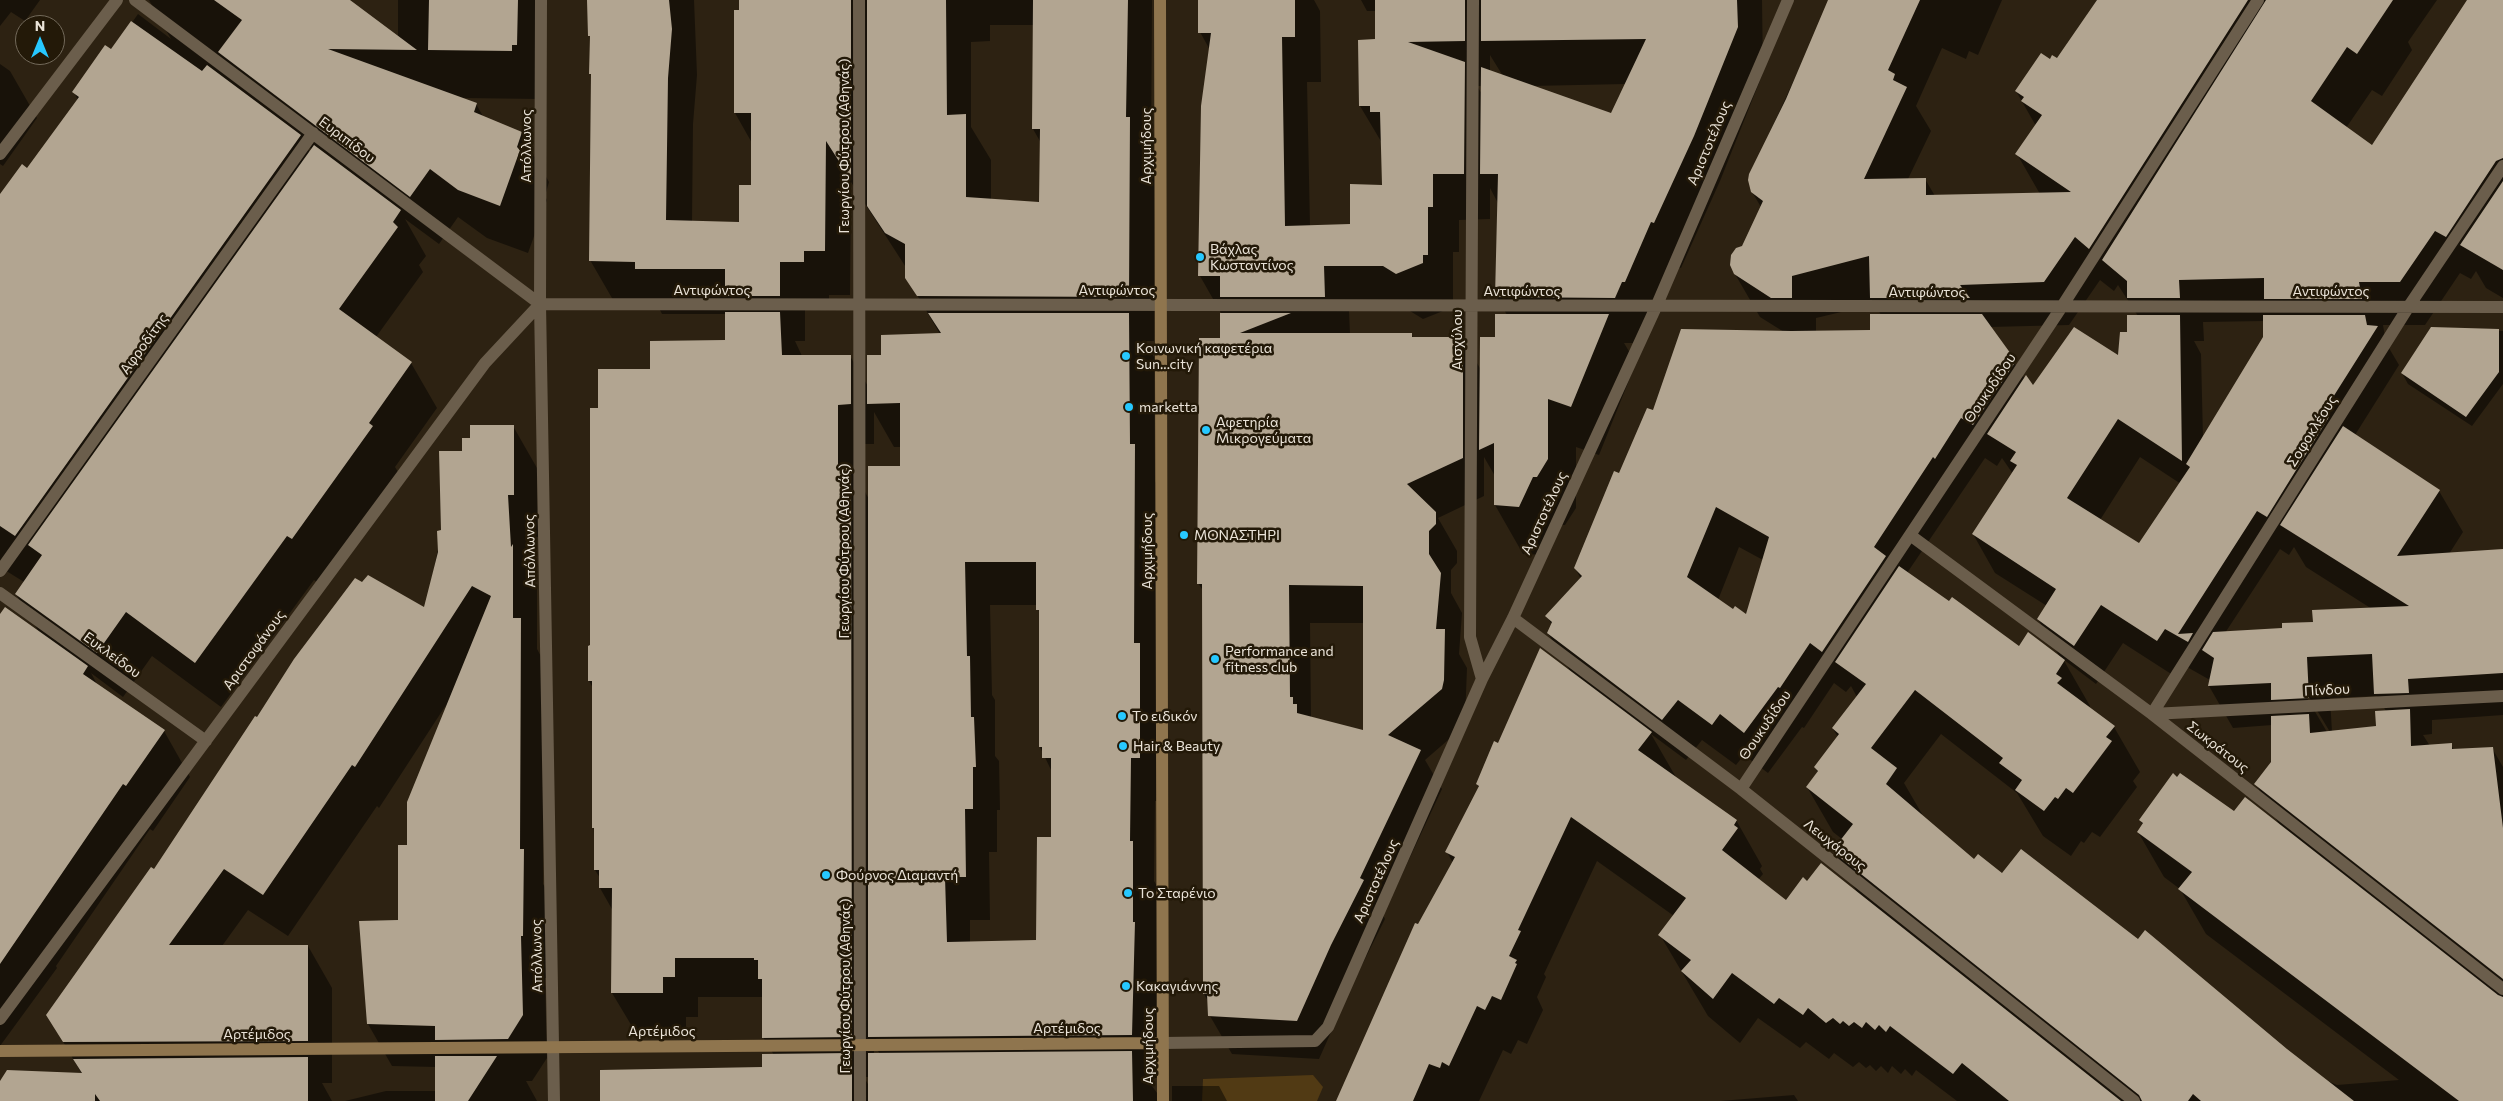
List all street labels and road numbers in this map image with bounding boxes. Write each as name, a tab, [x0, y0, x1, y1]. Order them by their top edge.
street label: Γεωργίου Φύτρου (Αθηνάς)	[836, 58, 852, 234]
street label: Αριστοτέλους	[1684, 98, 1734, 188]
street label: Αρχιμήδους	[1138, 107, 1154, 185]
street label: Απόλλωνος	[518, 109, 534, 183]
street label: Ευριπίδου	[316, 113, 378, 167]
street label: Αντιφώντος	[674, 282, 750, 298]
street label: Αντιφώντος	[1079, 282, 1155, 298]
street label: Αντιφώντος	[1484, 283, 1560, 299]
street label: Αντιφώντος	[2293, 283, 2369, 299]
street label: Αντιφώντος	[1889, 284, 1965, 300]
street label: Αισχύλου	[1449, 309, 1465, 371]
street label: Αφροδίτης	[117, 311, 171, 377]
street label: Θουκυδίδου	[1961, 350, 2019, 426]
street label: Σοφοκλέους	[2283, 392, 2341, 470]
street label: Γεωργίου Φύτρου (Αθηνάς)	[836, 463, 852, 639]
street label: Αριστοτέλους	[1517, 469, 1571, 557]
street label: Αρχιμήδους	[1139, 512, 1155, 590]
street label: Απόλλωνος	[521, 514, 539, 588]
street label: Αριστοφάνους	[219, 607, 289, 693]
street label: Ευκλείδου	[80, 628, 144, 682]
street label: Πίνδου	[2304, 680, 2350, 700]
street label: Θουκυδίδου	[1736, 687, 1794, 763]
street label: Σωκράτους	[2184, 718, 2252, 776]
street label: Λεωχάρους	[1801, 815, 1869, 875]
street label: Αριστοτέλους	[1350, 836, 1402, 926]
street label: Γεωργίου Φύτρου (Αθηνάς)	[837, 898, 853, 1074]
street label: Απόλλωνος	[528, 919, 546, 993]
street label: Αρχιμήδους	[1140, 1007, 1156, 1085]
street label: Αρτέμιδος	[1033, 1020, 1101, 1036]
street label: Αρτέμιδος	[628, 1023, 696, 1039]
street label: Αρτέμιδος	[223, 1026, 291, 1042]

